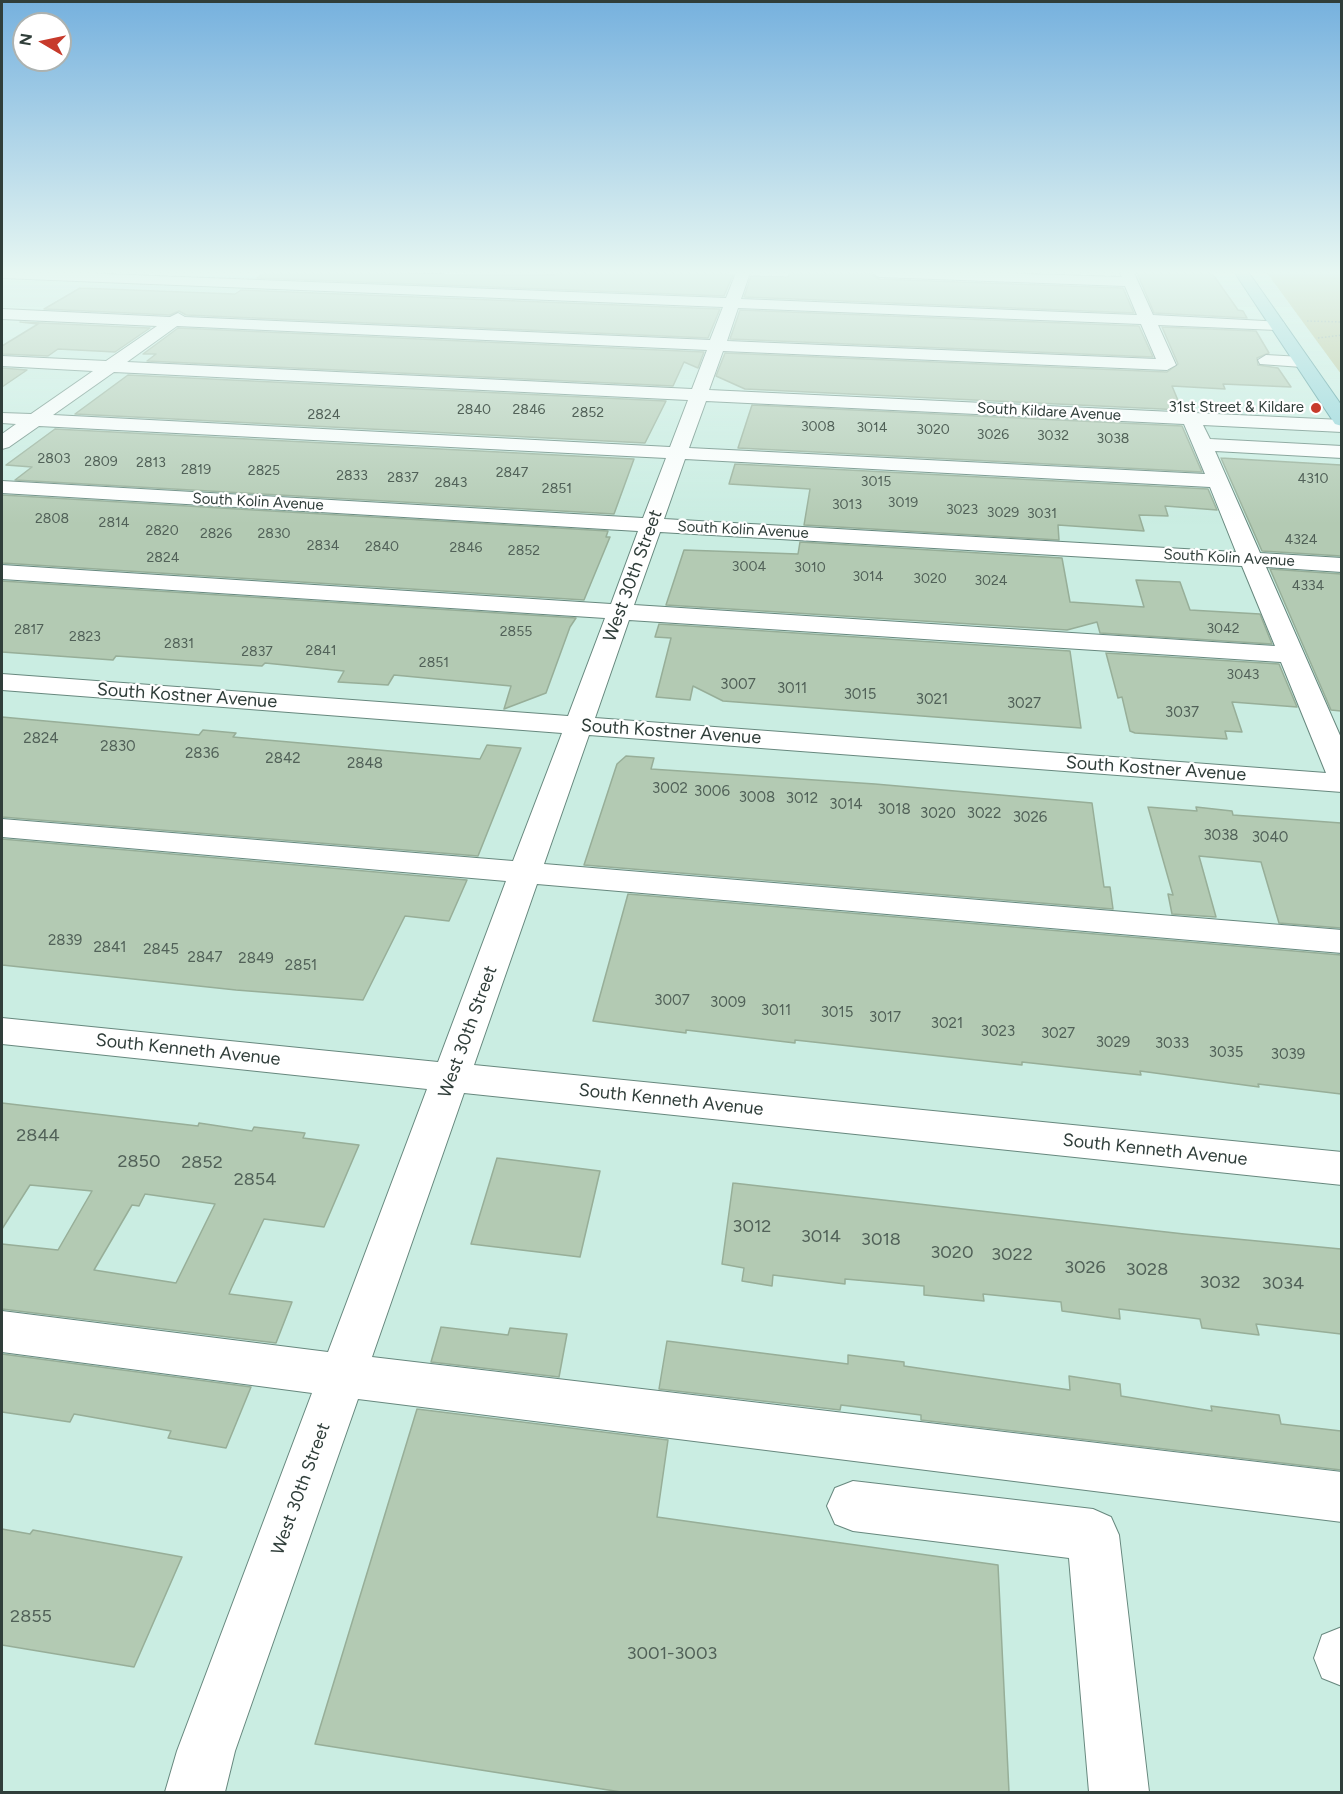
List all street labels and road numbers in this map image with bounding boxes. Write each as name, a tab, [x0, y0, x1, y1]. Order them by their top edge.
street label: South Kildare Avenue	[977, 399, 1121, 425]
street label: South Kolin Avenue	[192, 490, 324, 514]
street label: West 30th Street	[599, 507, 667, 645]
street label: South Kolin Avenue	[677, 518, 809, 542]
street label: South Kolin Avenue	[1163, 546, 1295, 570]
street label: South Kostner Avenue	[96, 679, 278, 713]
street label: South Kostner Avenue	[580, 715, 762, 749]
street label: South Kostner Avenue	[1065, 752, 1247, 786]
street label: West 30th Street	[434, 963, 502, 1101]
street label: South Kenneth Avenue	[95, 1030, 281, 1070]
street label: South Kenneth Avenue	[578, 1080, 764, 1120]
street label: South Kenneth Avenue	[1062, 1130, 1248, 1170]
street label: West 30th Street	[267, 1420, 335, 1558]

